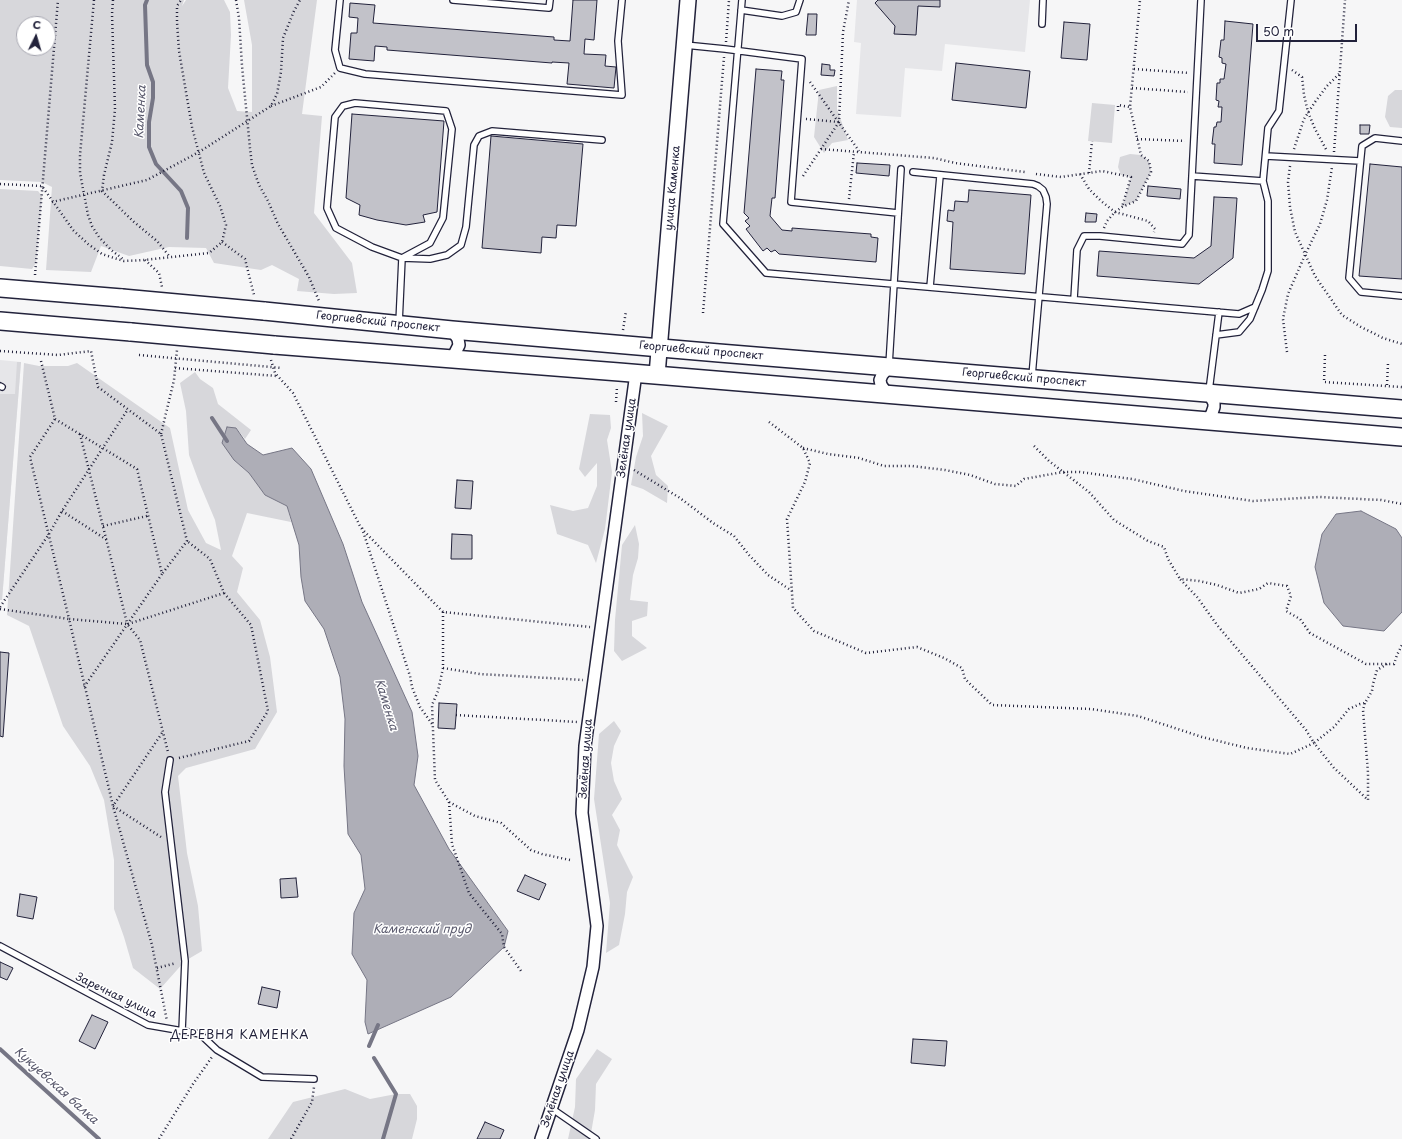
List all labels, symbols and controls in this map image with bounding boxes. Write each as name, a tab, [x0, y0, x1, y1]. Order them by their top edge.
north arrow	[16, 16, 56, 56]
text: С	[32, 16, 42, 33]
scale bar	[1258, 16, 1359, 42]
text: 50 m	[1263, 22, 1294, 40]
water label: Каменка	[132, 85, 150, 139]
street label: улица Каменка	[663, 145, 683, 231]
street label: Георгиевский проспект	[315, 309, 441, 335]
street label: Георгиевский проспект	[638, 339, 764, 363]
street label: Георгиевский проспект	[961, 366, 1087, 390]
street label: Зелёная улица	[615, 397, 639, 479]
water label: Каменка	[371, 678, 401, 732]
street label: Зелёная улица	[577, 718, 595, 800]
water label: Каменский пруд	[373, 923, 471, 937]
street label: Заречная улица	[73, 971, 159, 1021]
district label: ДЕРЕВНЯ КАМЕНКА	[171, 1029, 309, 1043]
water label: Кукуевская балка	[11, 1045, 101, 1127]
street label: Зелёная улица	[539, 1049, 577, 1129]

